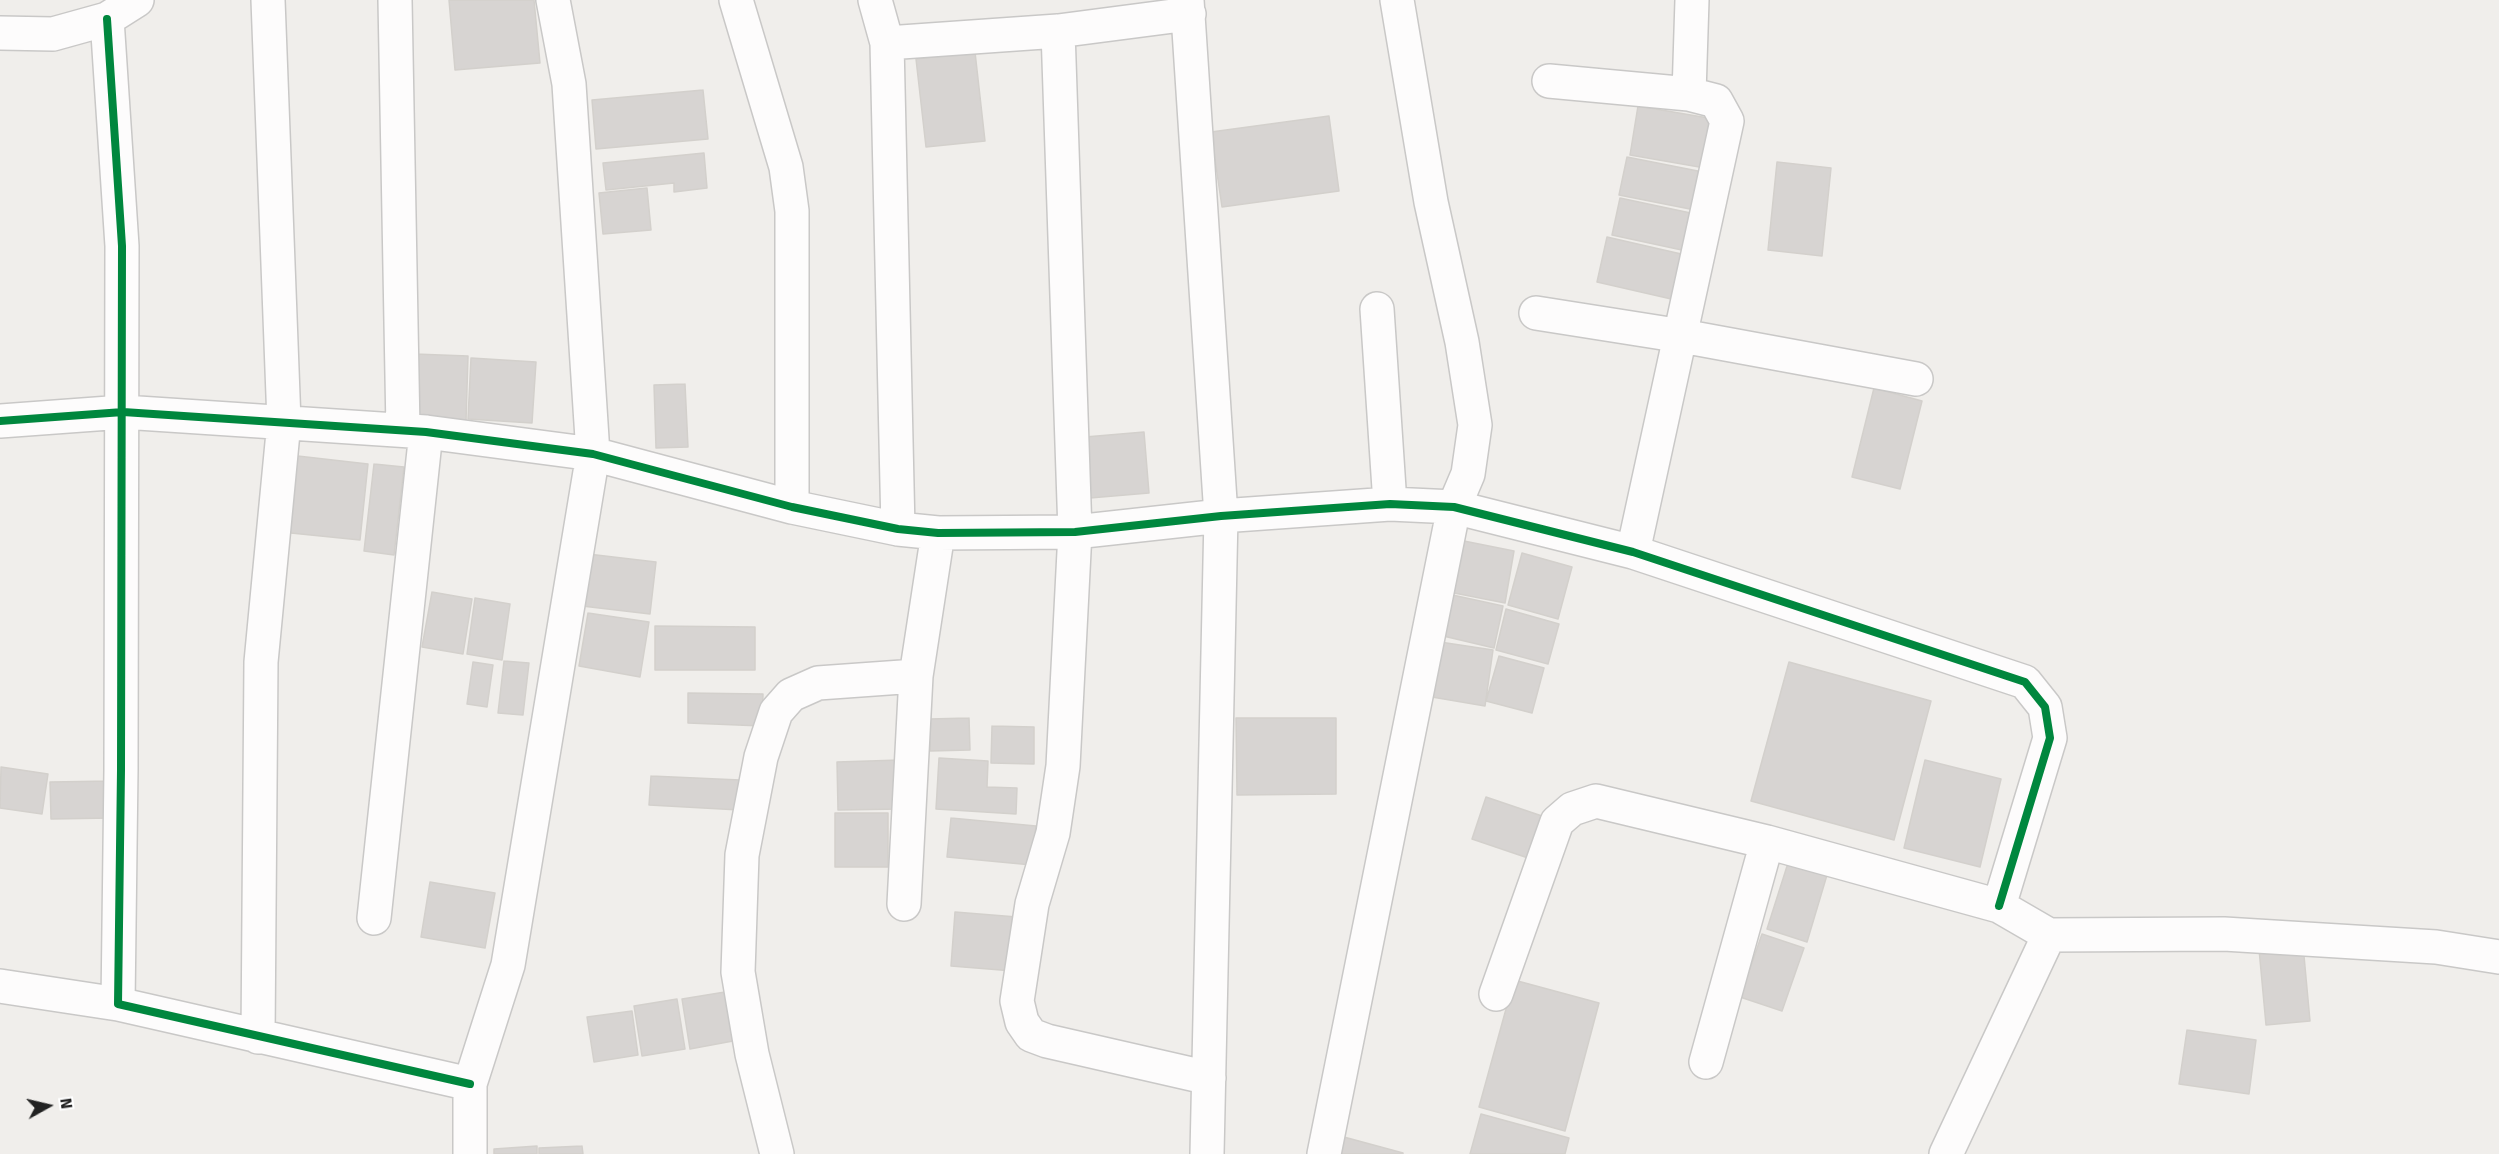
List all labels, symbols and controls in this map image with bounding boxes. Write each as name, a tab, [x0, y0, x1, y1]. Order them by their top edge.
north arrow	[18, 1076, 78, 1136]
text: N	[56, 1097, 76, 1110]

